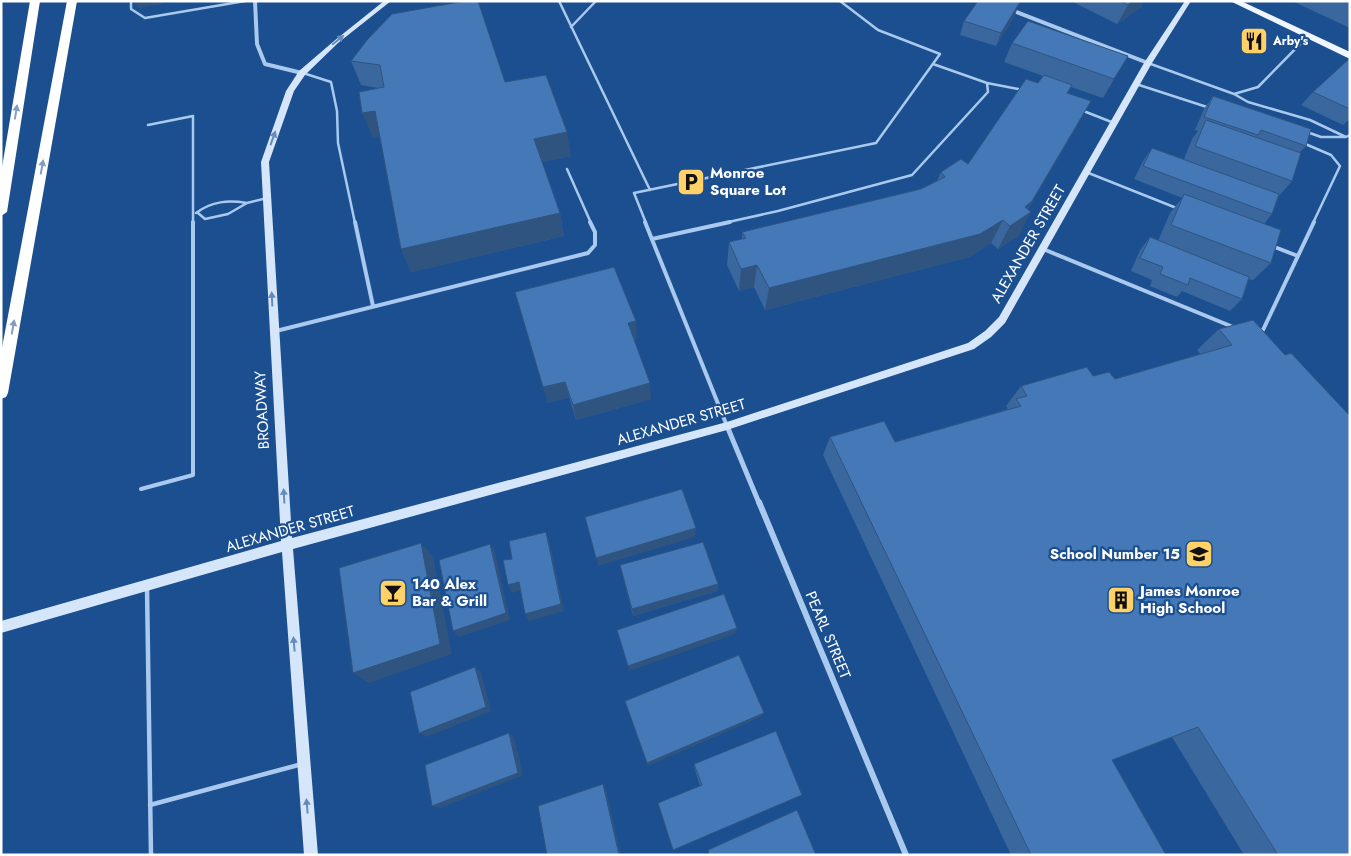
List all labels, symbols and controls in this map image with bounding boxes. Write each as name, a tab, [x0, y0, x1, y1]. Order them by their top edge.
restaurant icon: Arby's	[1239, 26, 1269, 56]
place label: Arby's	[1272, 32, 1309, 50]
one-way arrow	[331, 34, 344, 45]
one-way arrow	[13, 104, 21, 120]
one-way arrow	[269, 130, 277, 145]
one-way arrow	[39, 159, 47, 175]
place label: Monroe Square Lot	[710, 162, 786, 201]
parking icon: Monroe Square Lot	[676, 167, 706, 197]
street label: ALEXANDER STREET	[985, 181, 1071, 307]
one-way arrow	[268, 291, 276, 307]
one-way arrow	[10, 319, 18, 335]
street label: BROADWAY	[249, 370, 275, 450]
street label: ALEXANDER STREET	[614, 393, 748, 451]
one-way arrow	[279, 488, 287, 504]
street label: ALEXANDER STREET	[223, 500, 357, 558]
school or university icon: School Number 15	[1184, 539, 1214, 569]
place label: School Number 15	[1050, 543, 1180, 565]
place label: 140 Alex Bar & Grill	[412, 573, 487, 612]
bar icon: 140 Alex Bar & Grill	[378, 578, 408, 608]
place label: James Monroe High School	[1137, 580, 1240, 619]
building icon: James Monroe High School	[1106, 585, 1136, 615]
street label: PEARL STREET	[800, 588, 856, 682]
one-way arrow	[290, 636, 298, 652]
one-way arrow	[303, 798, 311, 814]

